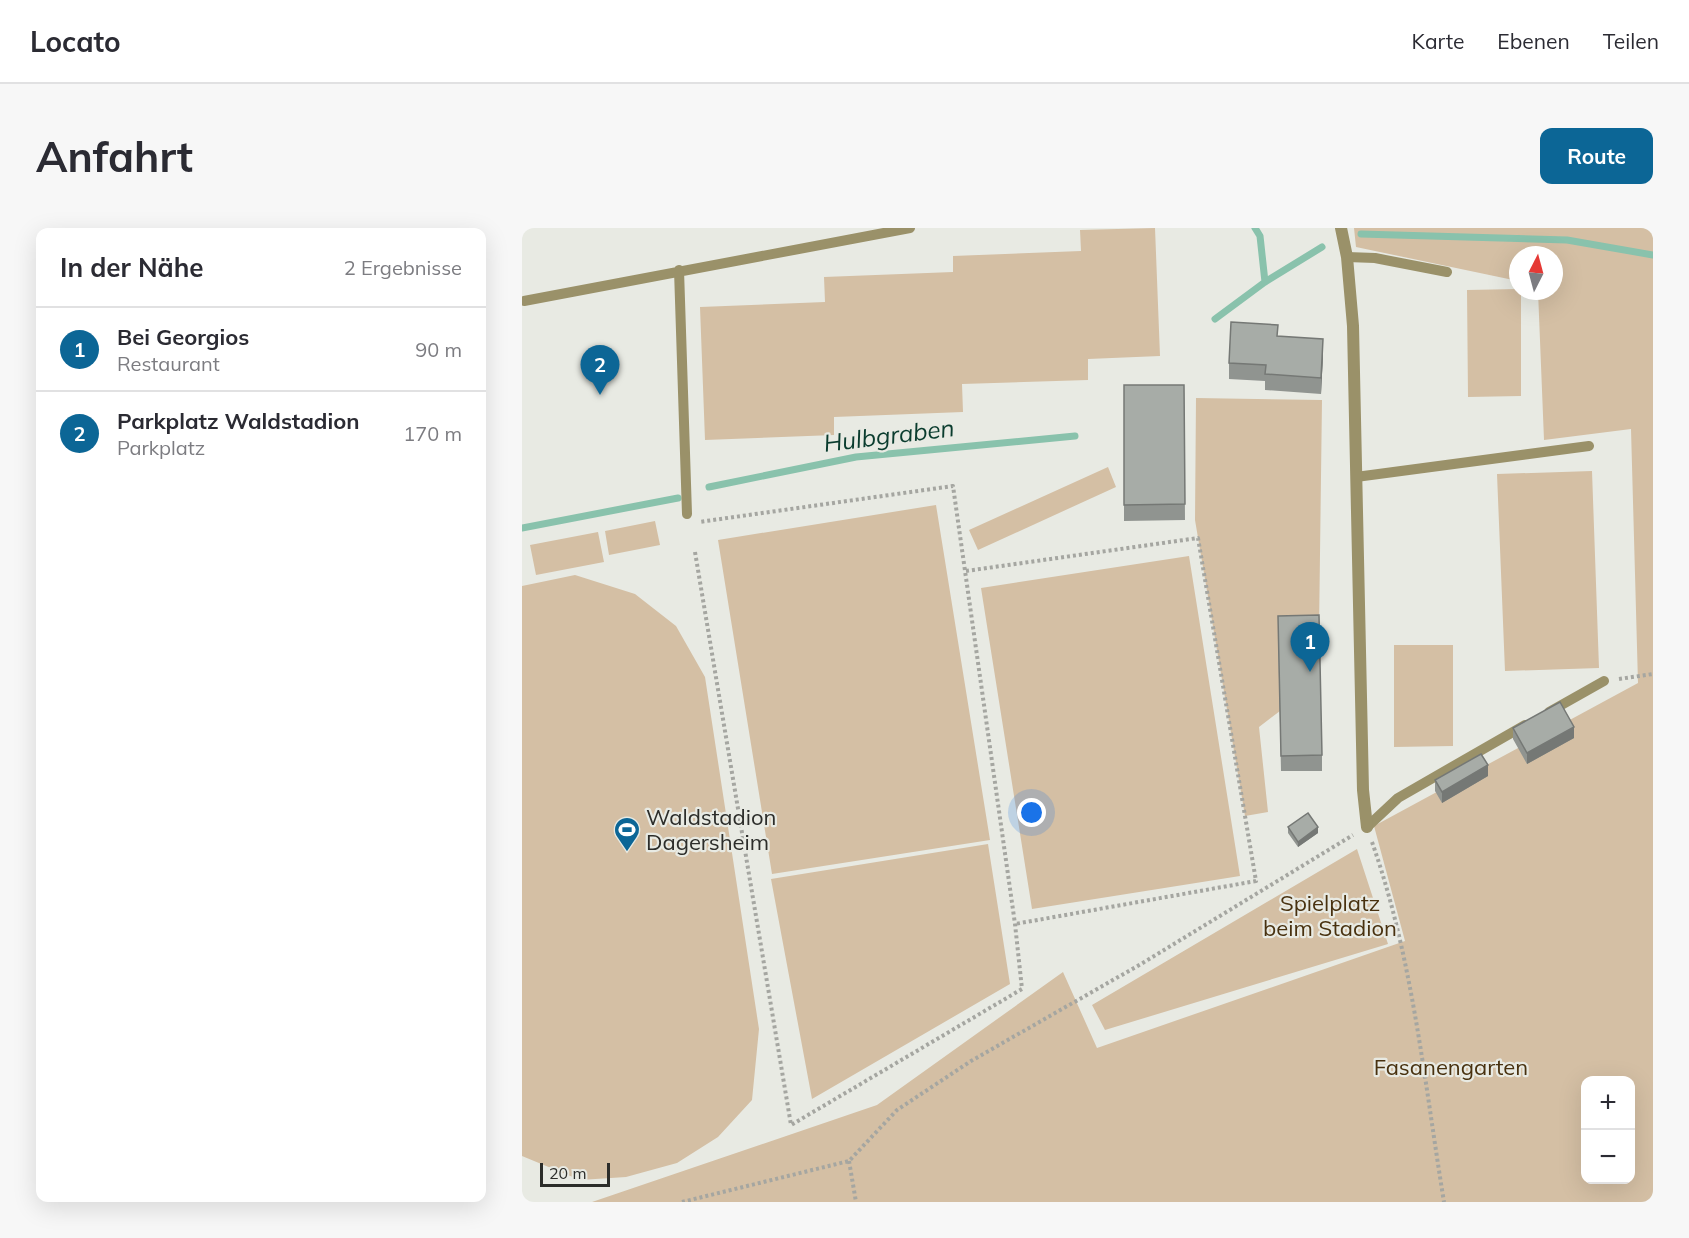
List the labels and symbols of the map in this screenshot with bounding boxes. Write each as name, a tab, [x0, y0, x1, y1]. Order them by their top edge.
north arrow	[1509, 246, 1563, 300]
pin: 2	[580, 346, 620, 395]
water label: Hulbgraben	[822, 412, 956, 458]
pin: 1	[1290, 622, 1330, 672]
your location	[1017, 798, 1046, 827]
place label: Waldstadion Dagersheim	[646, 803, 776, 856]
sports icon: Waldstadion Dagersheim	[612, 815, 642, 853]
park label: Spielplatz beim Stadion	[1263, 889, 1397, 942]
park label: Fasanengarten	[1374, 1053, 1528, 1081]
scale bar	[540, 1160, 610, 1188]

